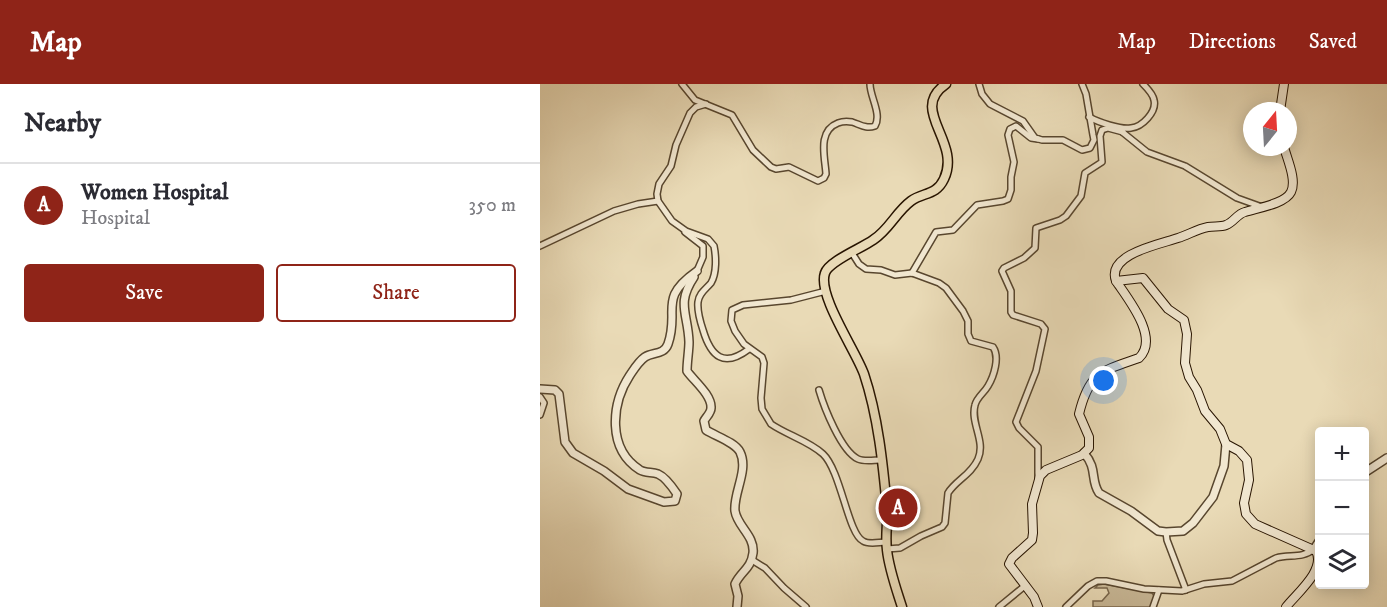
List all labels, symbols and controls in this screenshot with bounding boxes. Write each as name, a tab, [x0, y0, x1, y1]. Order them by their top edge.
text: Map	[30, 25, 82, 60]
text: Map	[1117, 29, 1156, 55]
text: Directions	[1189, 29, 1276, 55]
text: Saved	[1309, 29, 1357, 55]
north arrow	[1243, 102, 1297, 156]
text: Nearby	[24, 107, 101, 140]
text: Women Hospital	[81, 179, 228, 206]
text: A	[37, 193, 50, 218]
text: 350 m	[469, 193, 516, 218]
text: Hospital	[81, 206, 150, 231]
button: Save	[24, 264, 264, 322]
button: Share	[276, 264, 516, 322]
your location	[1089, 366, 1118, 395]
map controls	[1315, 427, 1369, 589]
button: +	[1315, 427, 1369, 481]
button: −	[1315, 481, 1369, 535]
pin: A	[878, 486, 918, 530]
button: layers	[1315, 535, 1369, 589]

